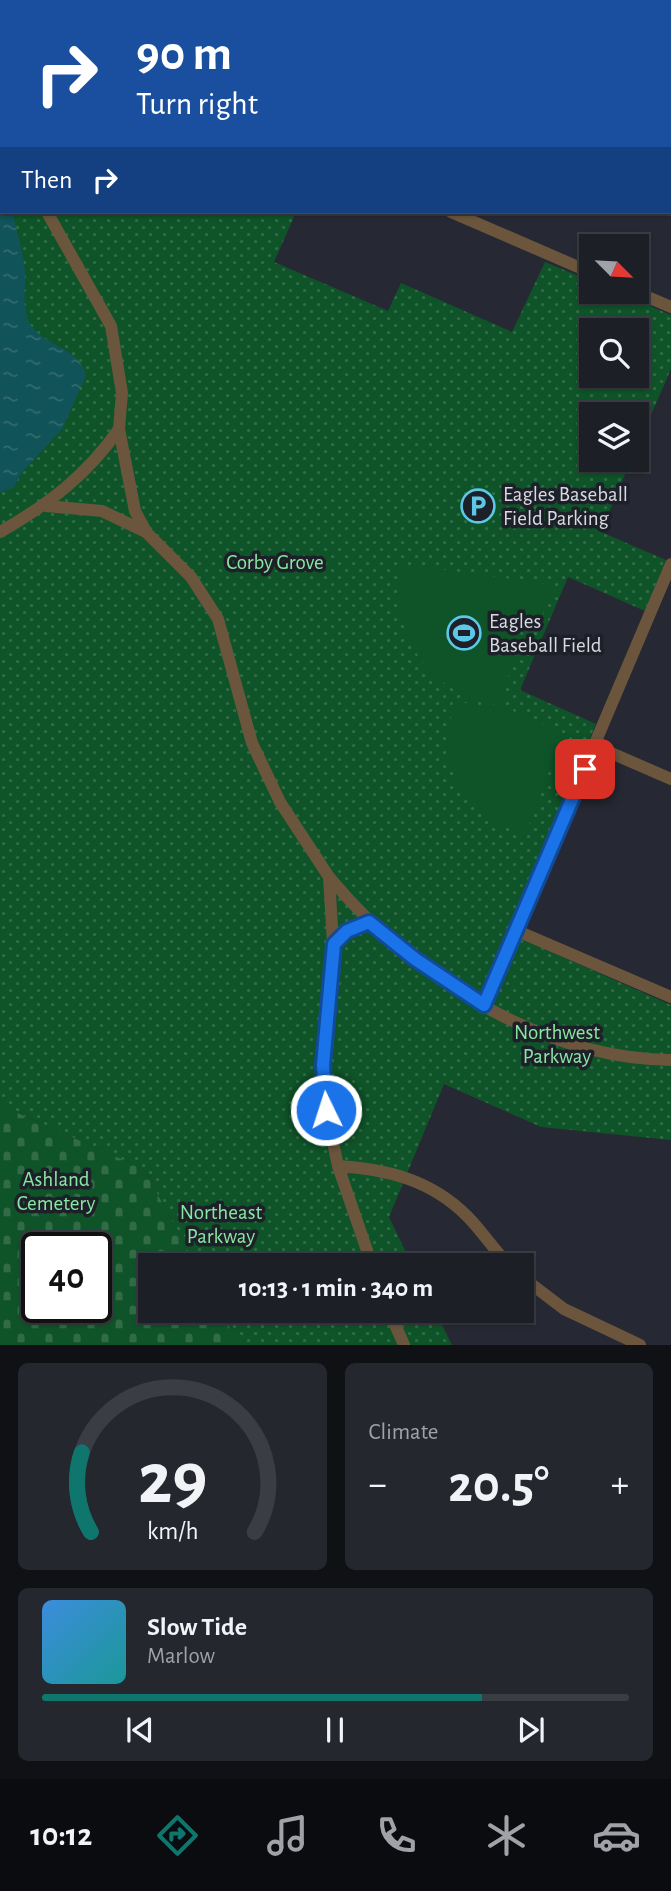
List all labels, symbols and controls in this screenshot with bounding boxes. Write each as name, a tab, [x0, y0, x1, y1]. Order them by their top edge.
icon: right	[21, 28, 112, 119]
text: 90 m	[136, 30, 232, 79]
text: Turn right	[136, 88, 258, 120]
icon: right	[86, 161, 124, 199]
text: Then	[21, 167, 72, 193]
north arrow	[579, 234, 649, 304]
map controls	[579, 234, 649, 472]
button: search	[579, 318, 649, 388]
button: layers	[579, 402, 649, 472]
place label: Eagles Baseball Field Parking	[503, 484, 628, 529]
parking icon: Eagles Baseball Field Parking	[459, 487, 497, 525]
park label: Corby Grove	[226, 552, 324, 573]
place label: Eagles Baseball Field	[489, 611, 602, 656]
sports icon: Eagles Baseball Field	[445, 614, 483, 652]
pin	[555, 739, 615, 799]
icon: arrive	[566, 750, 604, 788]
park label: Northwest Parkway	[514, 1022, 600, 1067]
position arrow	[289, 1073, 363, 1147]
park label: Ashland Cemetery	[17, 1169, 95, 1214]
park label: Northeast Parkway	[180, 1202, 262, 1247]
speed limit sign: 40	[21, 1232, 112, 1323]
text: 10:13 · 1 min · 340 m	[239, 1275, 433, 1301]
text: Climate	[369, 1421, 438, 1444]
text: 29	[138, 1445, 207, 1518]
text: 20.5°	[448, 1459, 549, 1511]
text: −	[369, 1466, 387, 1504]
text: +	[611, 1466, 629, 1504]
text: km/h	[146, 1519, 198, 1544]
text: Slow Tide	[147, 1614, 247, 1640]
text: Marlow	[147, 1645, 215, 1668]
icon: previous	[121, 1711, 159, 1749]
icon: pause	[316, 1711, 354, 1749]
icon: next	[512, 1711, 550, 1749]
icon: directions	[153, 1811, 202, 1860]
icon: music	[263, 1811, 312, 1860]
icon: phone	[372, 1811, 421, 1860]
icon: climate	[482, 1811, 531, 1860]
icon: car	[592, 1811, 641, 1860]
text: 10:12	[30, 1819, 92, 1851]

